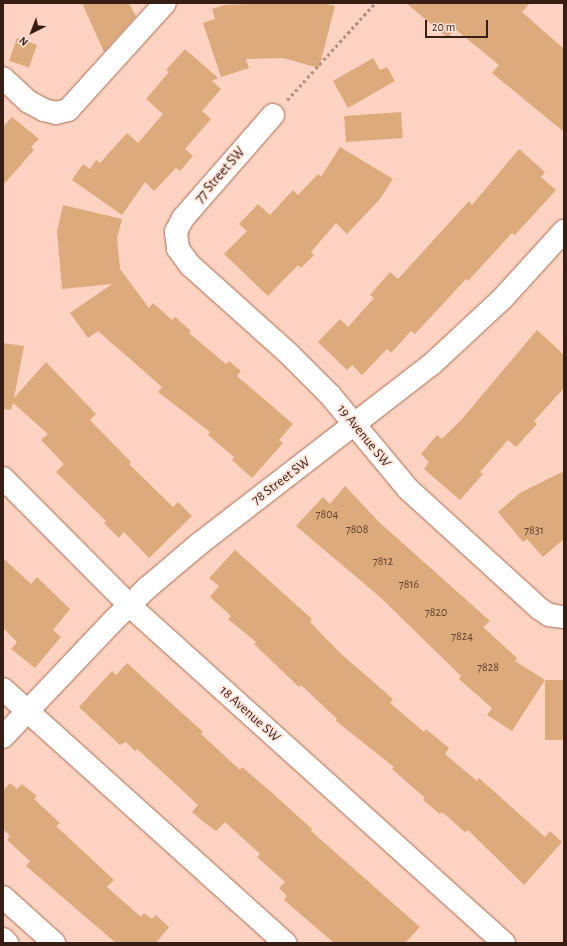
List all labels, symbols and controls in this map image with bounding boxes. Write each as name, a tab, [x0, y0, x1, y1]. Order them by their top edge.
north arrow	[12, 12, 52, 52]
scale bar	[427, 12, 490, 38]
text: 20 m	[432, 21, 455, 33]
text: N	[17, 35, 30, 48]
street label: 77 Street SW	[191, 144, 249, 206]
street label: 19 Avenue SW	[334, 401, 394, 471]
street label: 78 Street SW	[248, 453, 314, 509]
house number: 7804	[316, 508, 338, 522]
house number: 7808	[346, 523, 368, 537]
house number: 7831	[524, 524, 544, 538]
house number: 7812	[373, 555, 393, 569]
house number: 7816	[399, 578, 419, 592]
house number: 7820	[425, 606, 447, 620]
house number: 7824	[451, 630, 473, 644]
house number: 7828	[477, 661, 499, 675]
street label: 18 Avenue SW	[216, 682, 284, 746]

